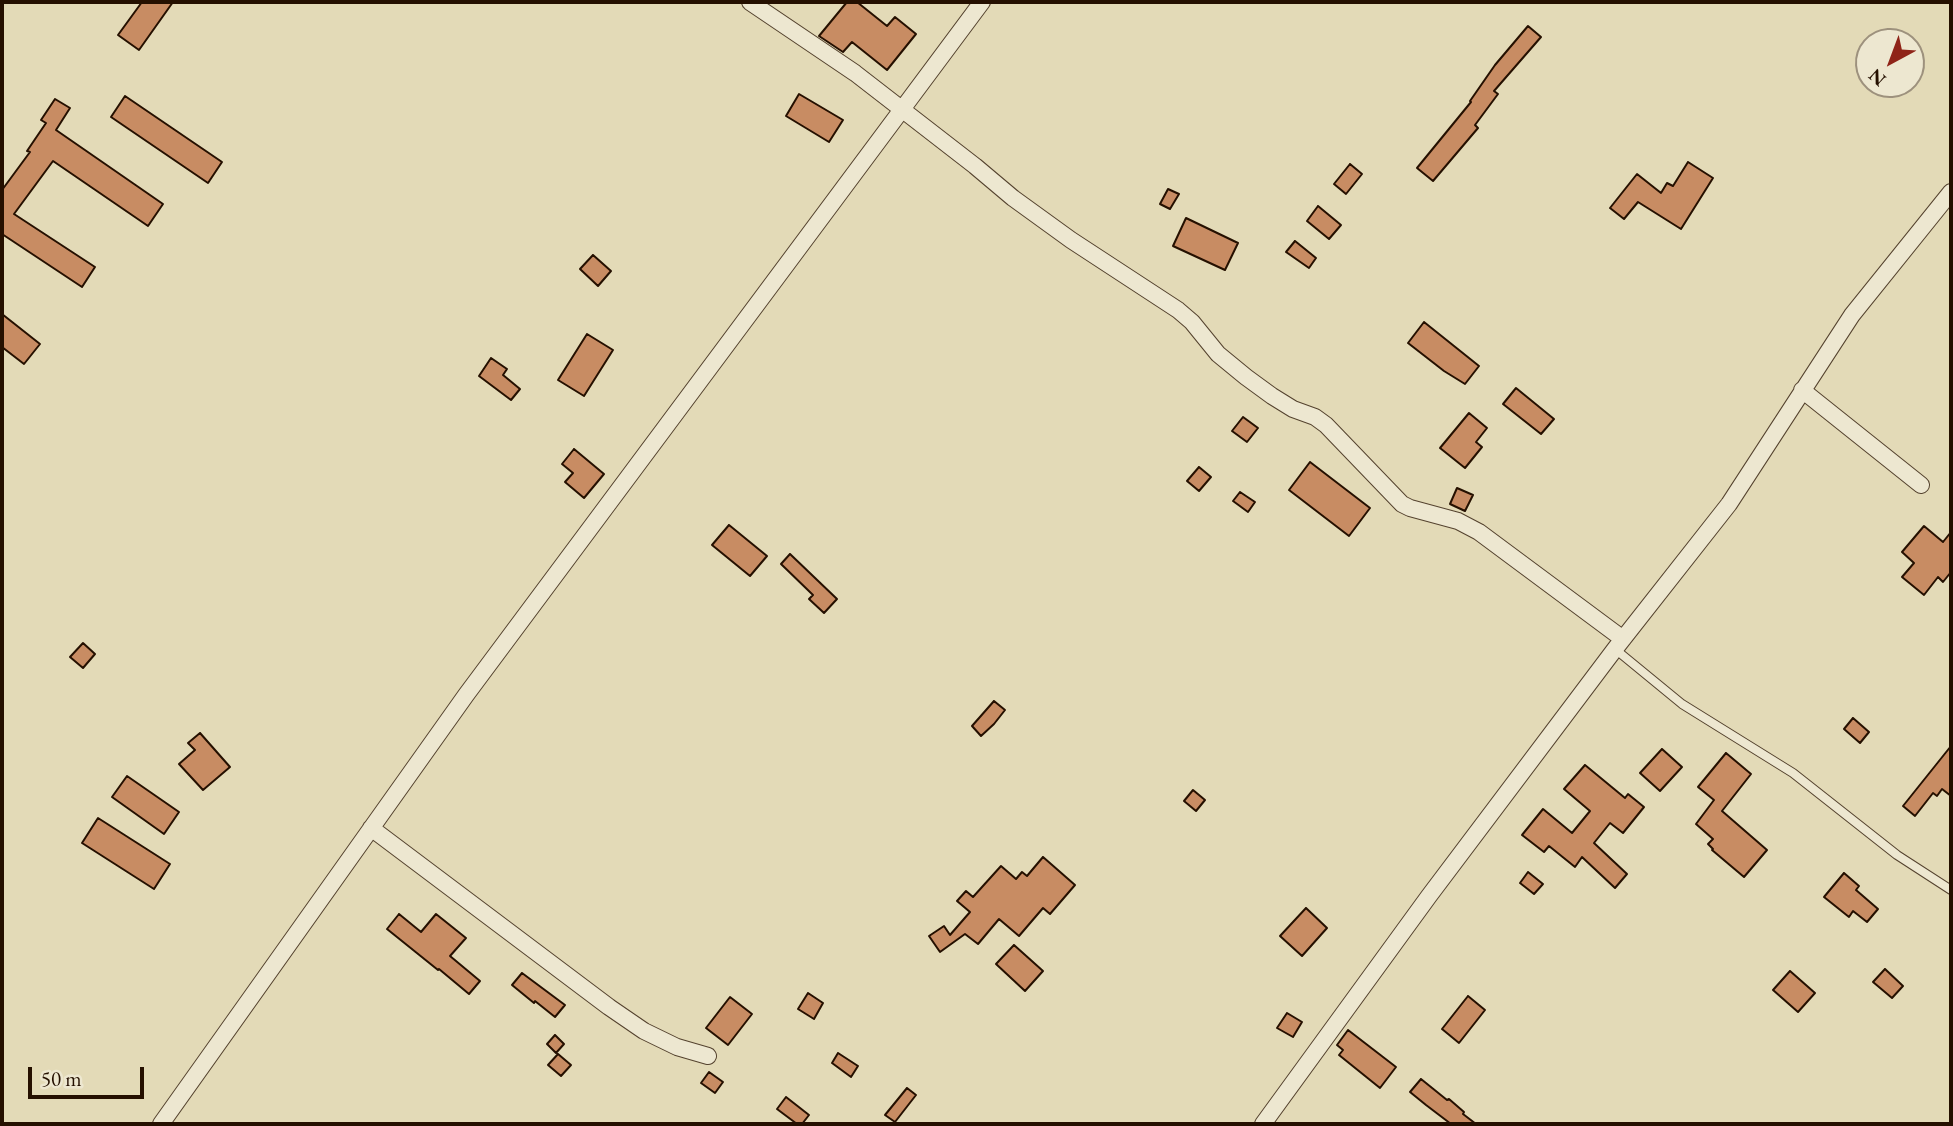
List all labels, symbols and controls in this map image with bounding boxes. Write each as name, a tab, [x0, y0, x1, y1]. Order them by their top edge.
north arrow	[1855, 28, 1925, 98]
text: N	[1863, 63, 1891, 92]
scale bar	[32, 1052, 147, 1096]
text: 50 m	[41, 1065, 82, 1092]

